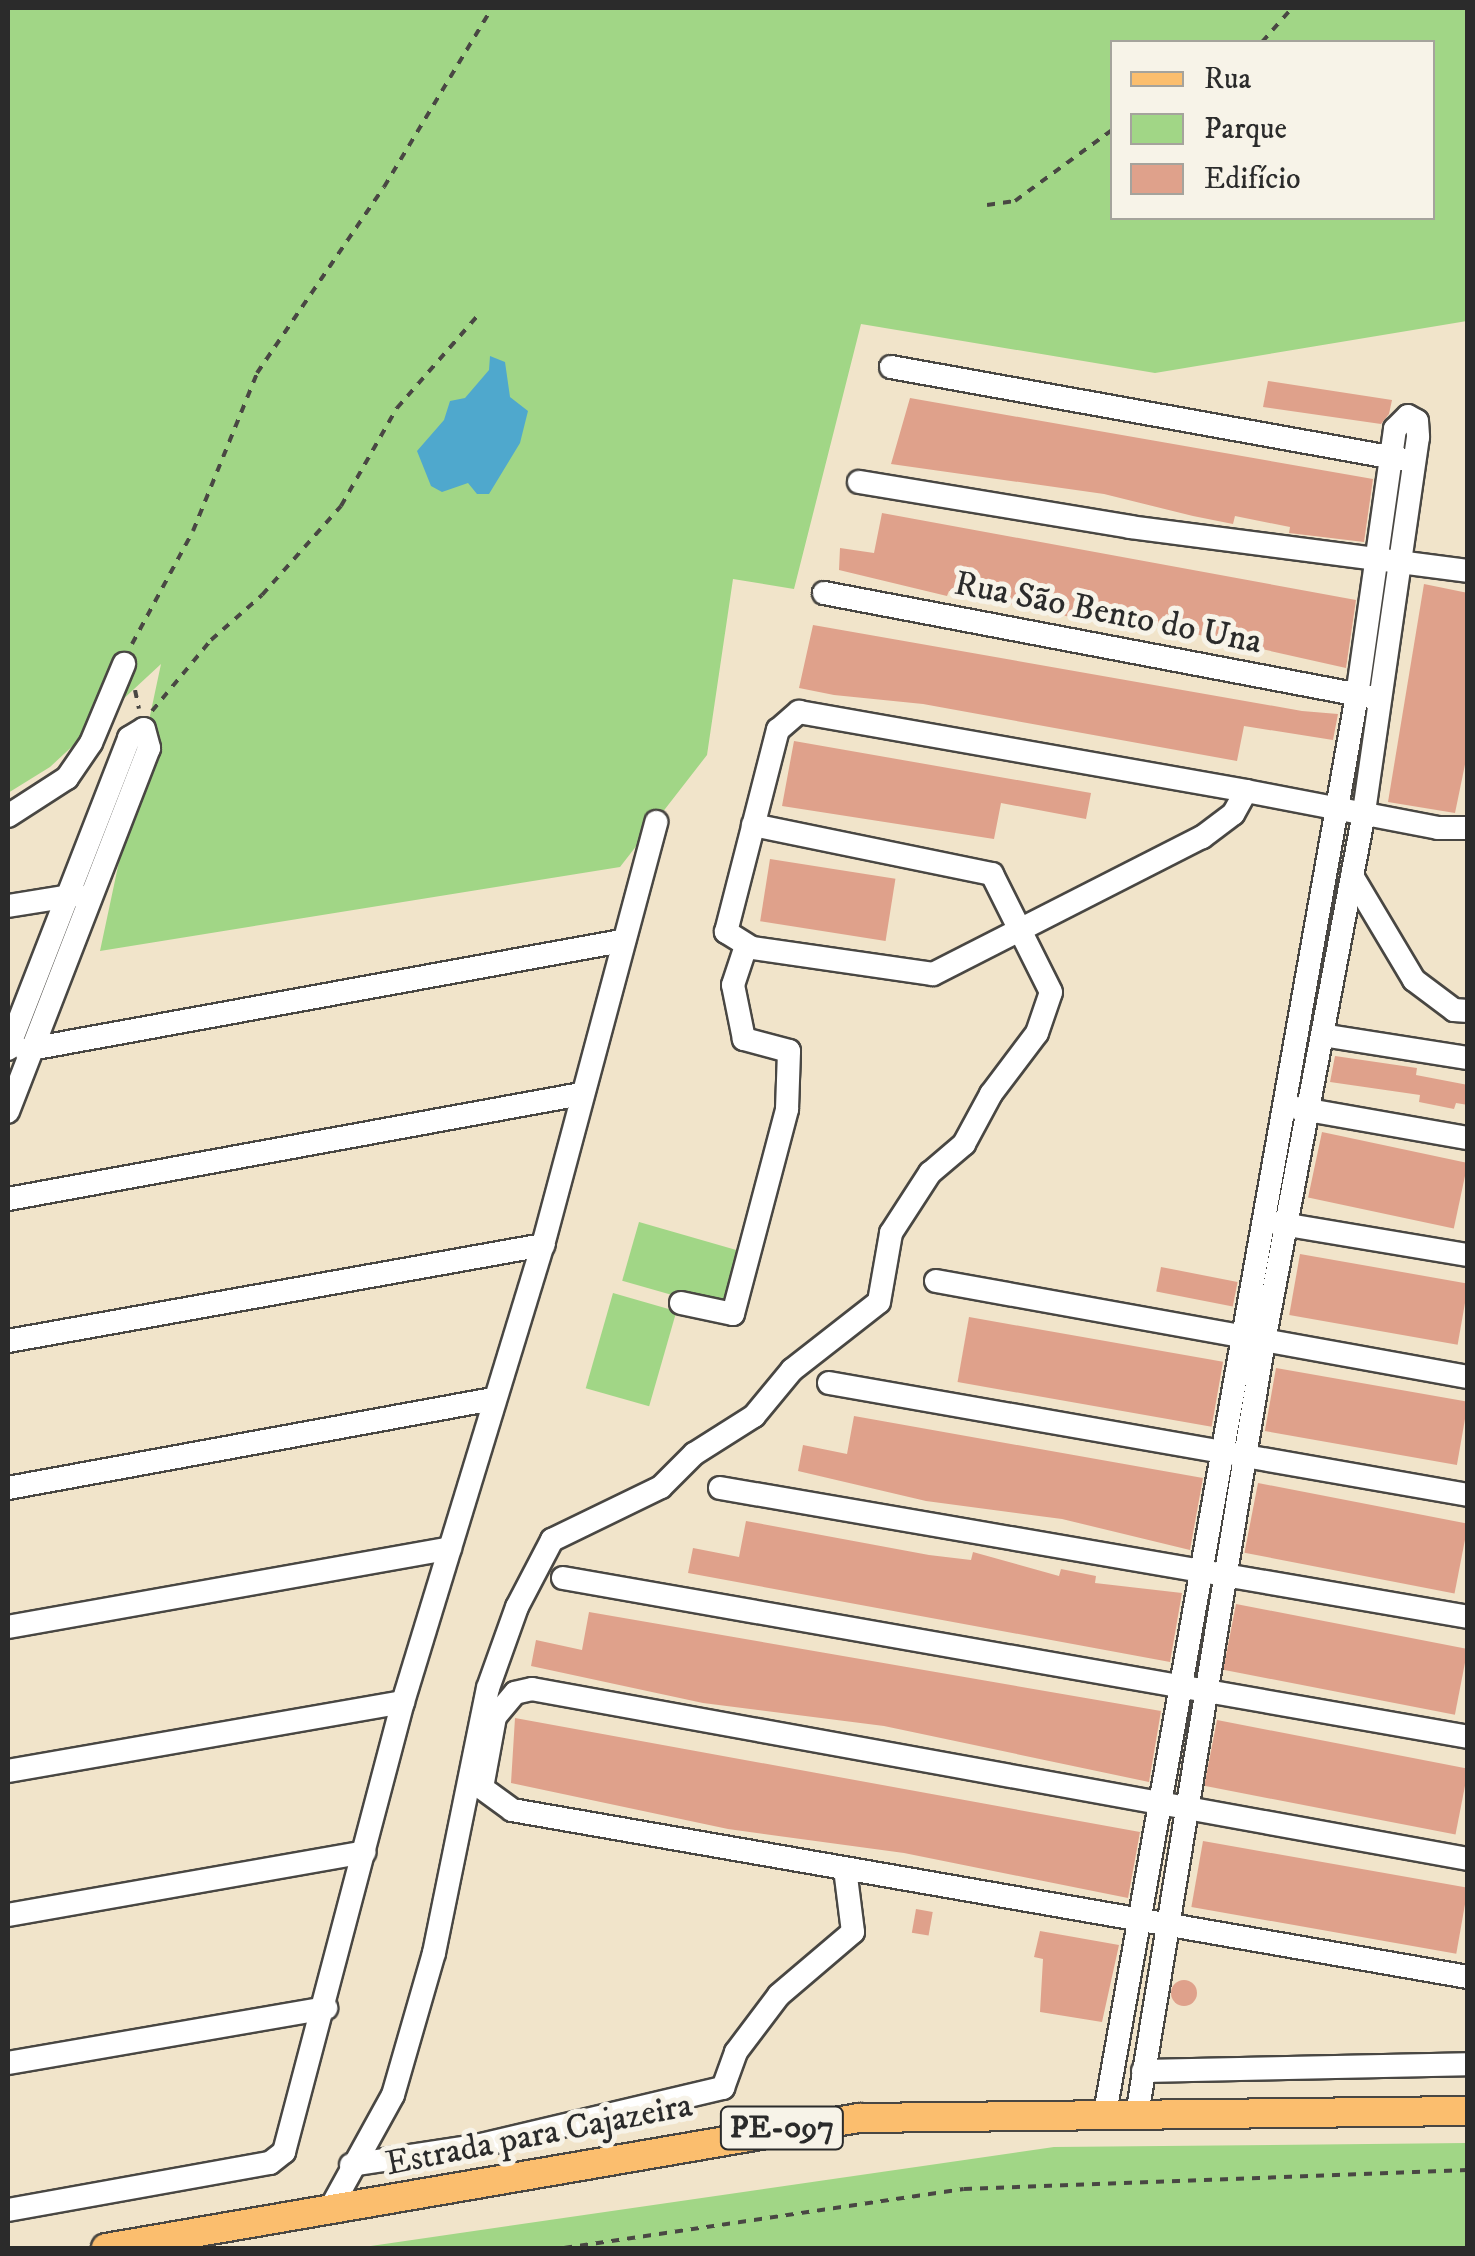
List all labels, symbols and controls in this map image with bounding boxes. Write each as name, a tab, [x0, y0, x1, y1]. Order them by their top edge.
legend	[1110, 40, 1435, 220]
text: Rua	[1204, 61, 1251, 98]
text: Parque	[1204, 111, 1287, 148]
text: Edifício	[1204, 161, 1300, 198]
street label: Rua São Bento do Una	[951, 563, 1265, 663]
street label: Estrada para Cajazeira	[382, 2085, 696, 2185]
road number: PE-097	[720, 2101, 844, 2155]

